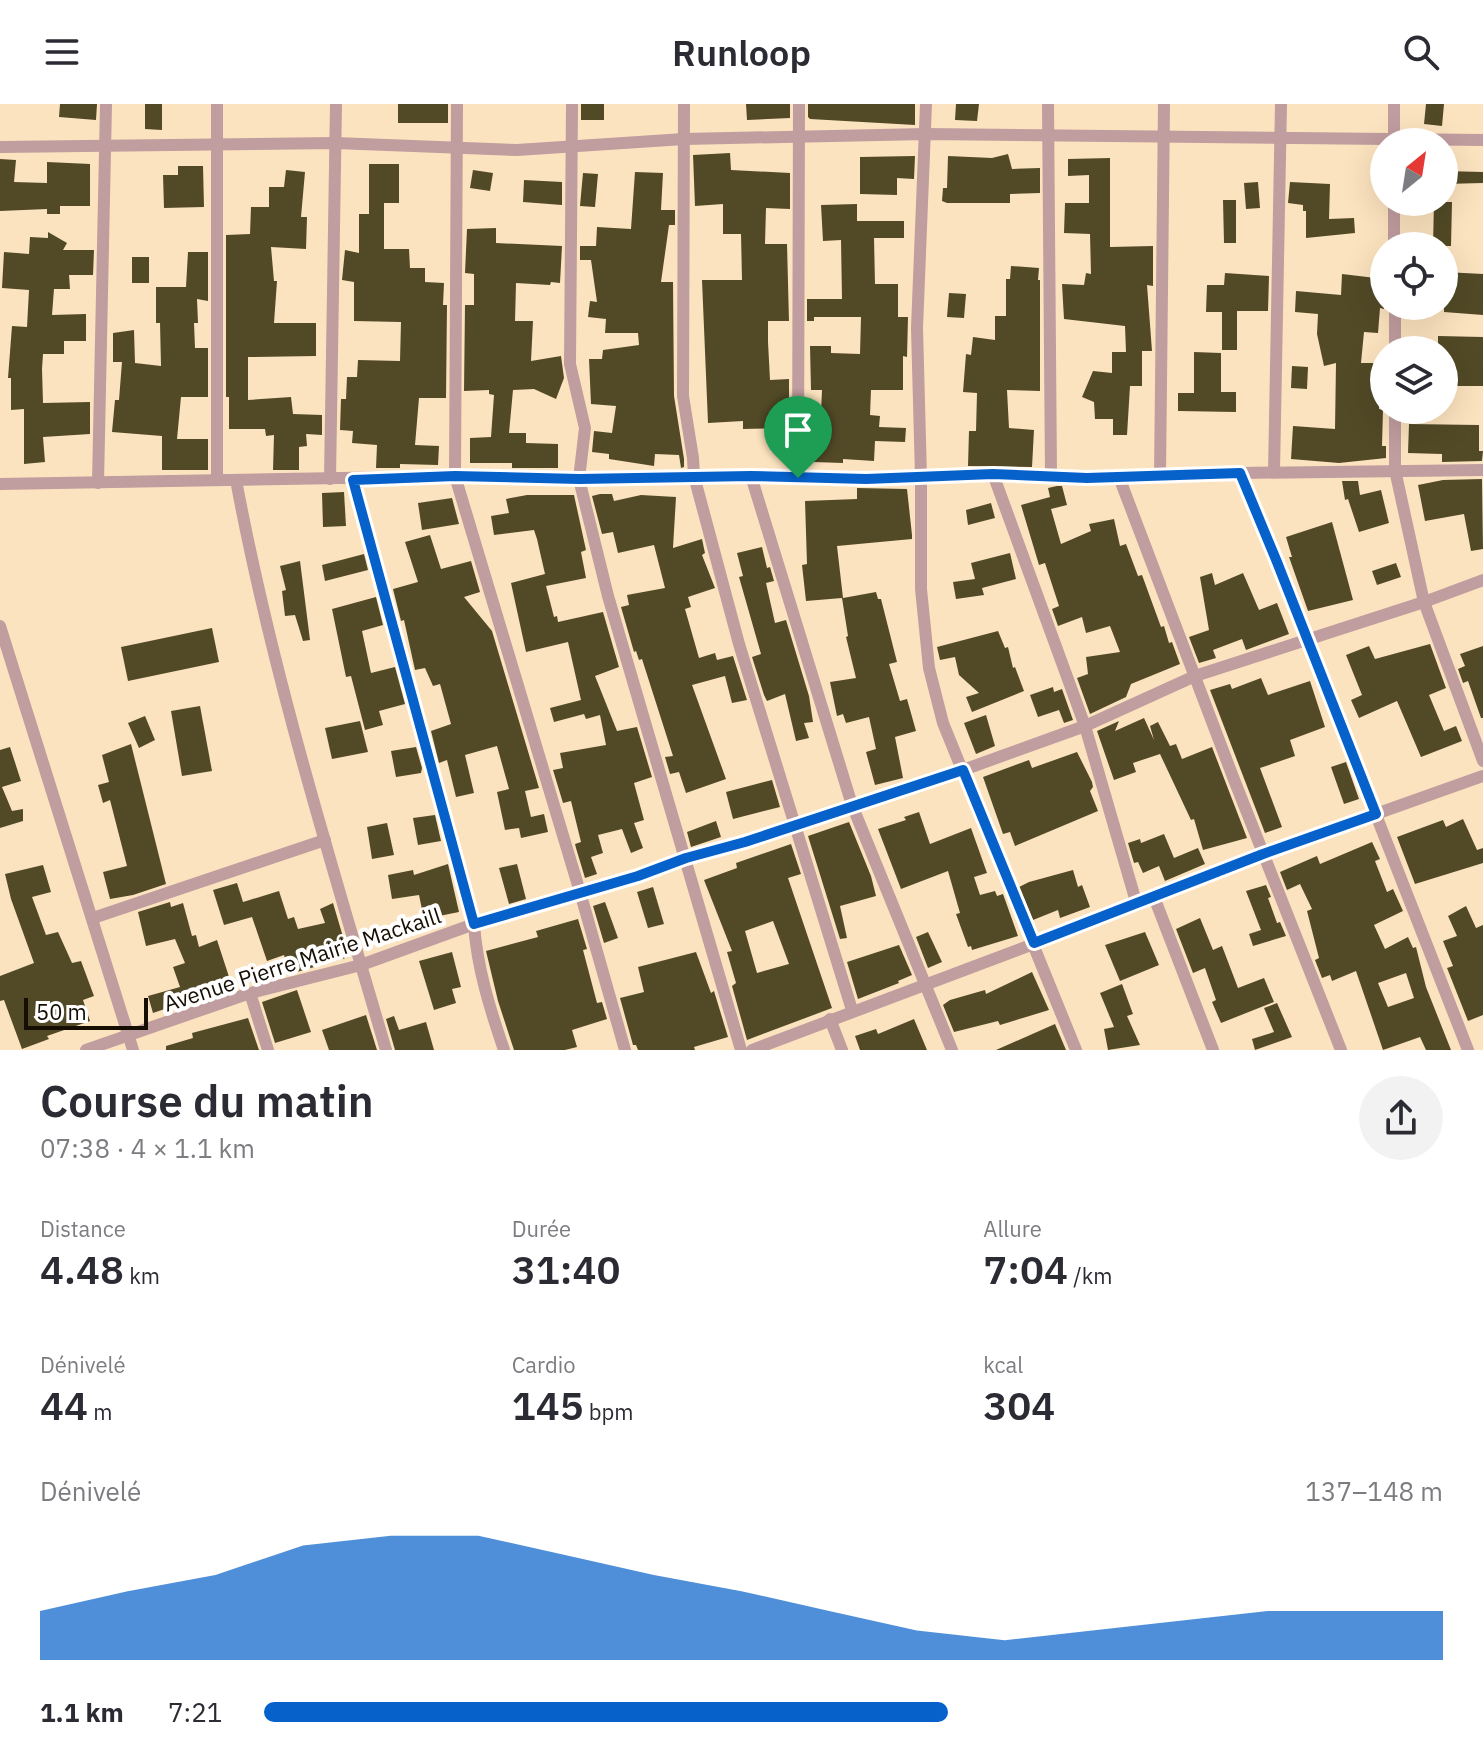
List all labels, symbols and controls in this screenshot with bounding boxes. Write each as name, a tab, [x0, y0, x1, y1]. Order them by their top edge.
text: Runloop	[672, 29, 811, 76]
icon: menu	[40, 30, 84, 74]
icon: search	[1399, 30, 1443, 74]
north arrow	[1370, 128, 1458, 216]
map controls	[1370, 128, 1458, 424]
button: locate	[1370, 232, 1458, 320]
button: layers	[1370, 336, 1458, 424]
pin	[764, 396, 832, 478]
icon: arrive	[776, 408, 820, 452]
street label: Avenue Pierre Mairie Mackaill	[160, 900, 444, 1018]
scale bar	[24, 994, 148, 1030]
text: 50 m	[36, 997, 87, 1026]
text: Course du matin	[40, 1072, 374, 1129]
button: share	[1359, 1076, 1443, 1160]
text: 07:38 · 4 × 1.1 km	[40, 1131, 255, 1165]
text: Distance	[40, 1214, 126, 1243]
text: Durée	[512, 1214, 571, 1243]
text: Allure	[983, 1214, 1042, 1243]
text: 4.48	[40, 1243, 124, 1295]
text: 31:40	[512, 1243, 620, 1295]
text: 7:04	[983, 1243, 1068, 1295]
text: km	[124, 1261, 160, 1290]
text: /km	[1068, 1261, 1113, 1290]
text: Dénivelé	[40, 1350, 126, 1379]
text: Cardio	[512, 1350, 576, 1379]
text: kcal	[983, 1350, 1023, 1379]
text: 44	[40, 1379, 88, 1431]
text: 145	[512, 1379, 584, 1431]
text: 304	[983, 1379, 1055, 1431]
text: m	[88, 1397, 112, 1426]
text: bpm	[584, 1397, 634, 1426]
text: Dénivelé	[40, 1474, 141, 1508]
text: 137–148 m	[1305, 1474, 1443, 1508]
text: 1.1 km	[40, 1695, 124, 1729]
text: 7:21	[168, 1695, 222, 1729]

